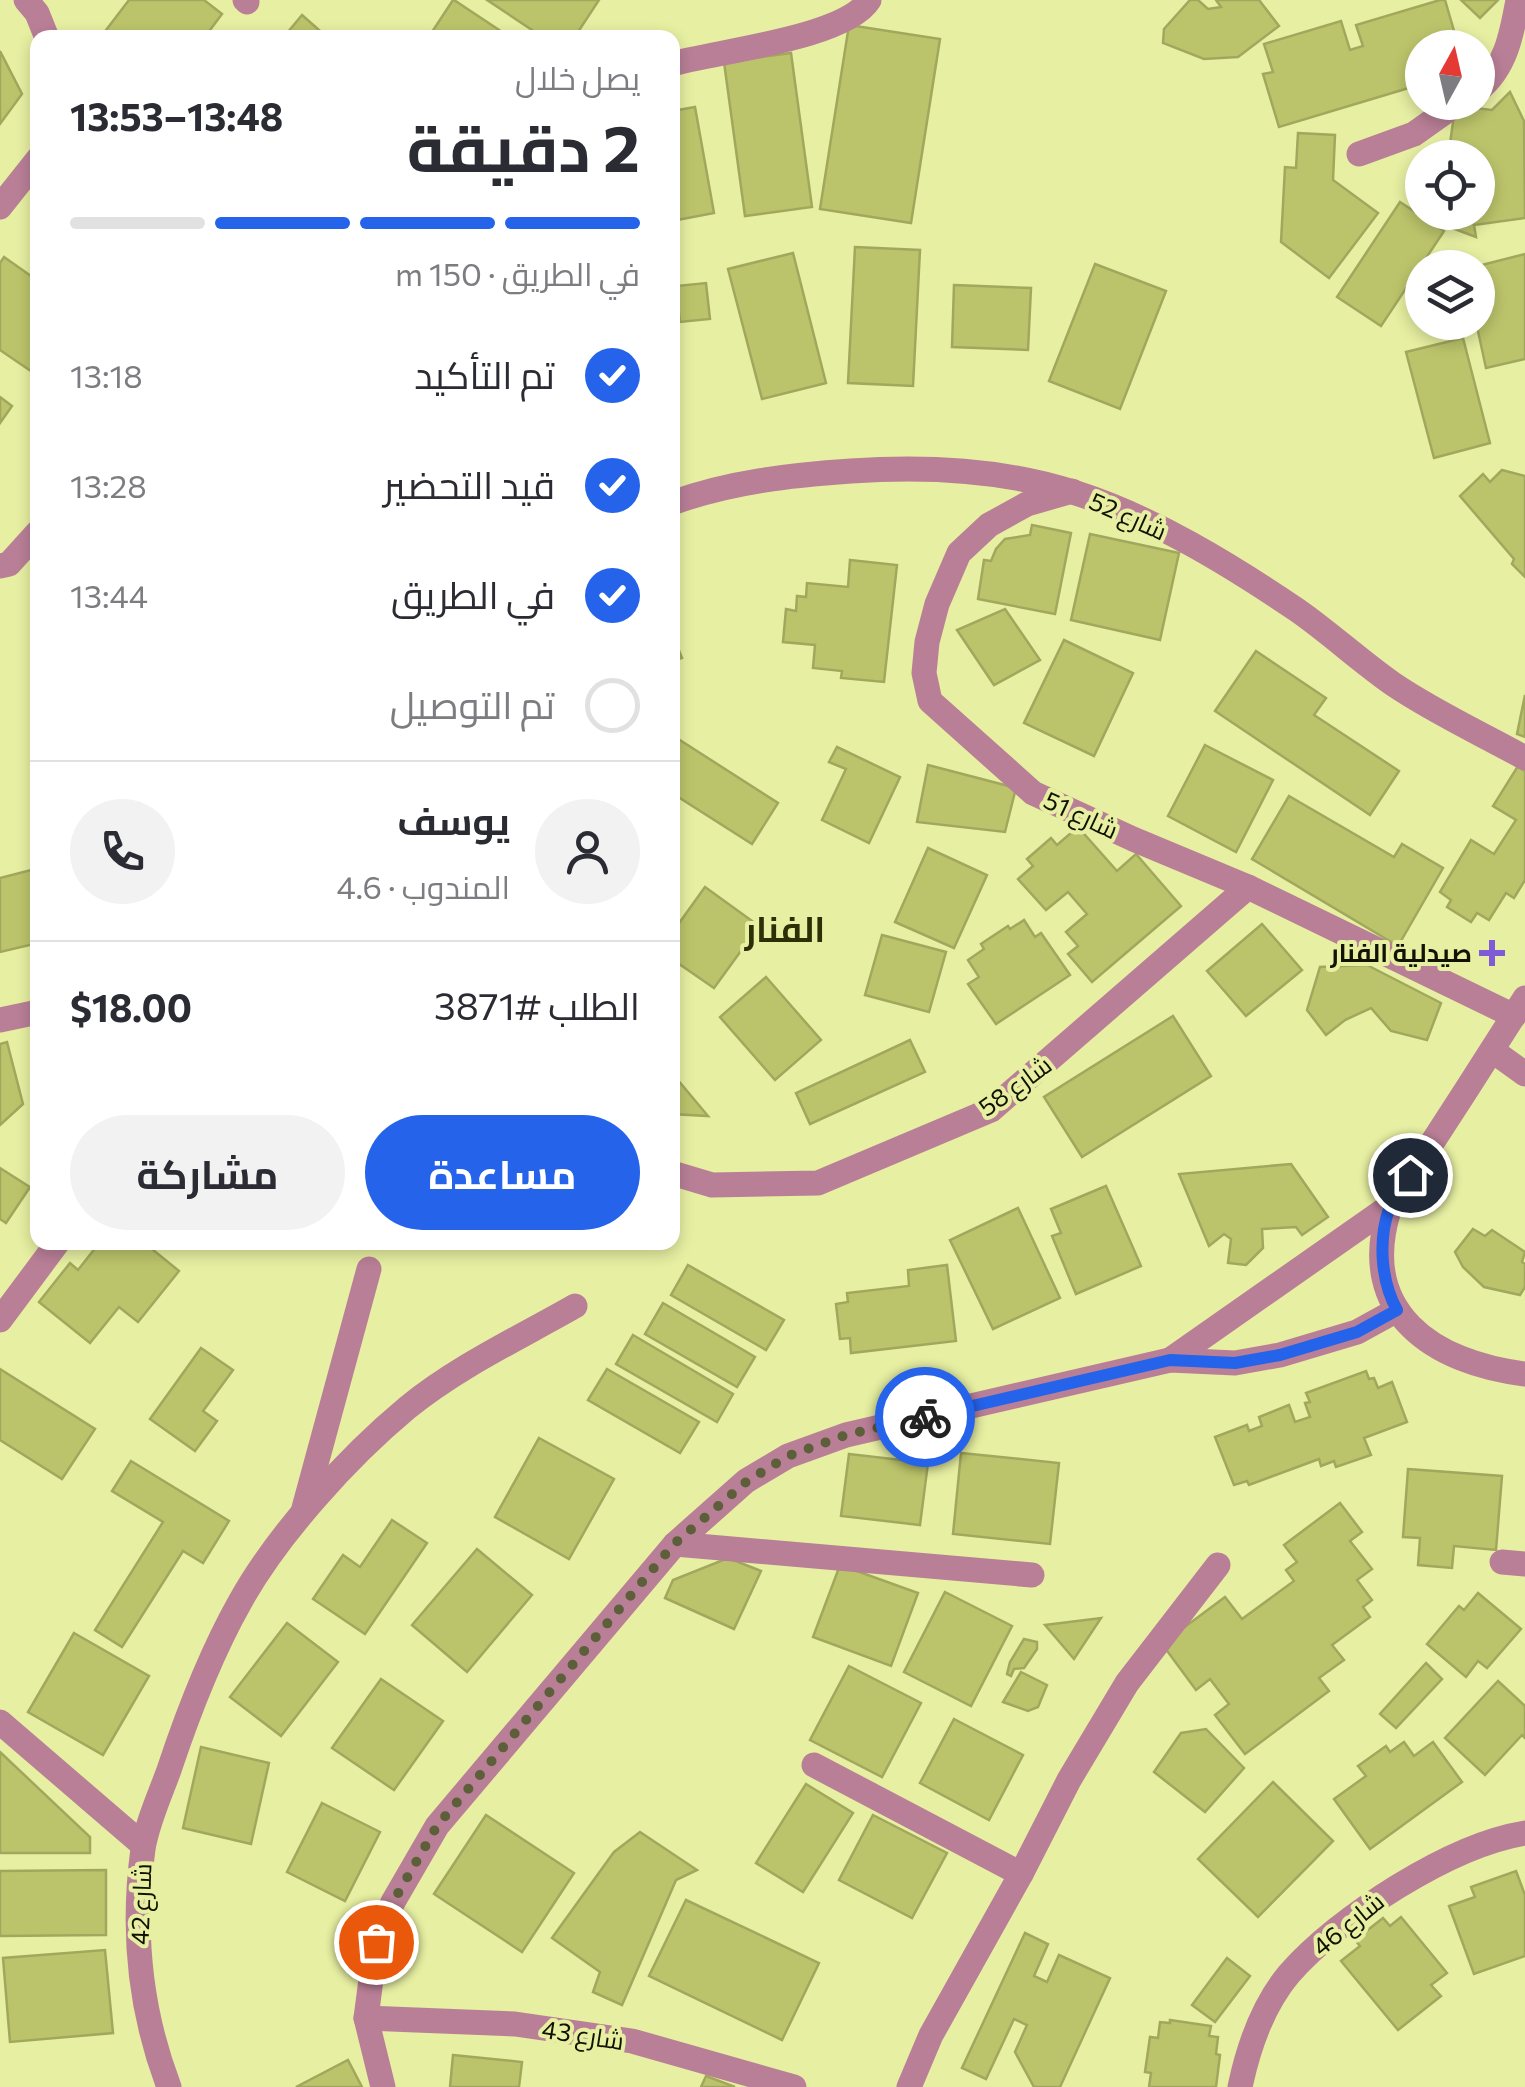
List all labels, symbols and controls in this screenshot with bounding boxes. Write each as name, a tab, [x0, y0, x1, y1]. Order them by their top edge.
north arrow	[1405, 30, 1495, 120]
map controls	[1405, 30, 1495, 340]
text: يصل خلال	[515, 57, 640, 97]
text: 13:48–13:53	[70, 92, 283, 139]
text: 2 دقيقة	[407, 106, 640, 185]
button: locate	[1405, 140, 1495, 230]
button: layers	[1405, 250, 1495, 340]
text: في الطريق · 150 m	[395, 253, 640, 293]
icon: check	[585, 348, 640, 403]
text: تم التأكيد	[414, 350, 555, 397]
text: 13:18	[70, 355, 143, 395]
icon: check	[585, 458, 640, 513]
text: قيد التحضير	[383, 460, 555, 507]
text: 13:28	[70, 465, 147, 505]
street label: شارع 52	[1084, 485, 1172, 548]
icon: check	[585, 568, 640, 623]
text: في الطريق	[391, 570, 555, 617]
text: 13:44	[70, 575, 148, 615]
text: تم التوصيل	[390, 680, 555, 727]
street label: شارع 51	[1038, 784, 1123, 847]
text: يوسف	[397, 796, 510, 843]
button: phone	[70, 799, 175, 904]
button: person	[535, 799, 640, 904]
text: المندوب · 4.6	[337, 866, 510, 906]
district label: الفنار	[744, 906, 825, 951]
place label: صيدلية الفنار	[1330, 937, 1472, 968]
marker: صيدلية الفنار	[1481, 942, 1503, 964]
text: الطلب #3871	[434, 981, 640, 1028]
text: $18.00	[70, 983, 192, 1030]
street label: شارع 58	[972, 1049, 1058, 1124]
button: مشاركة	[70, 1115, 345, 1230]
button: مساعدة	[365, 1115, 640, 1230]
pin	[1368, 1133, 1453, 1218]
icon: home	[1383, 1148, 1438, 1203]
courier	[875, 1367, 975, 1467]
icon: bike	[898, 1390, 953, 1445]
street label: شارع 42	[124, 1863, 159, 1945]
street label: شارع 46	[1306, 1885, 1391, 1963]
pin	[334, 1900, 419, 1985]
icon: bag	[349, 1915, 404, 1970]
street label: شارع 43	[540, 2013, 626, 2058]

